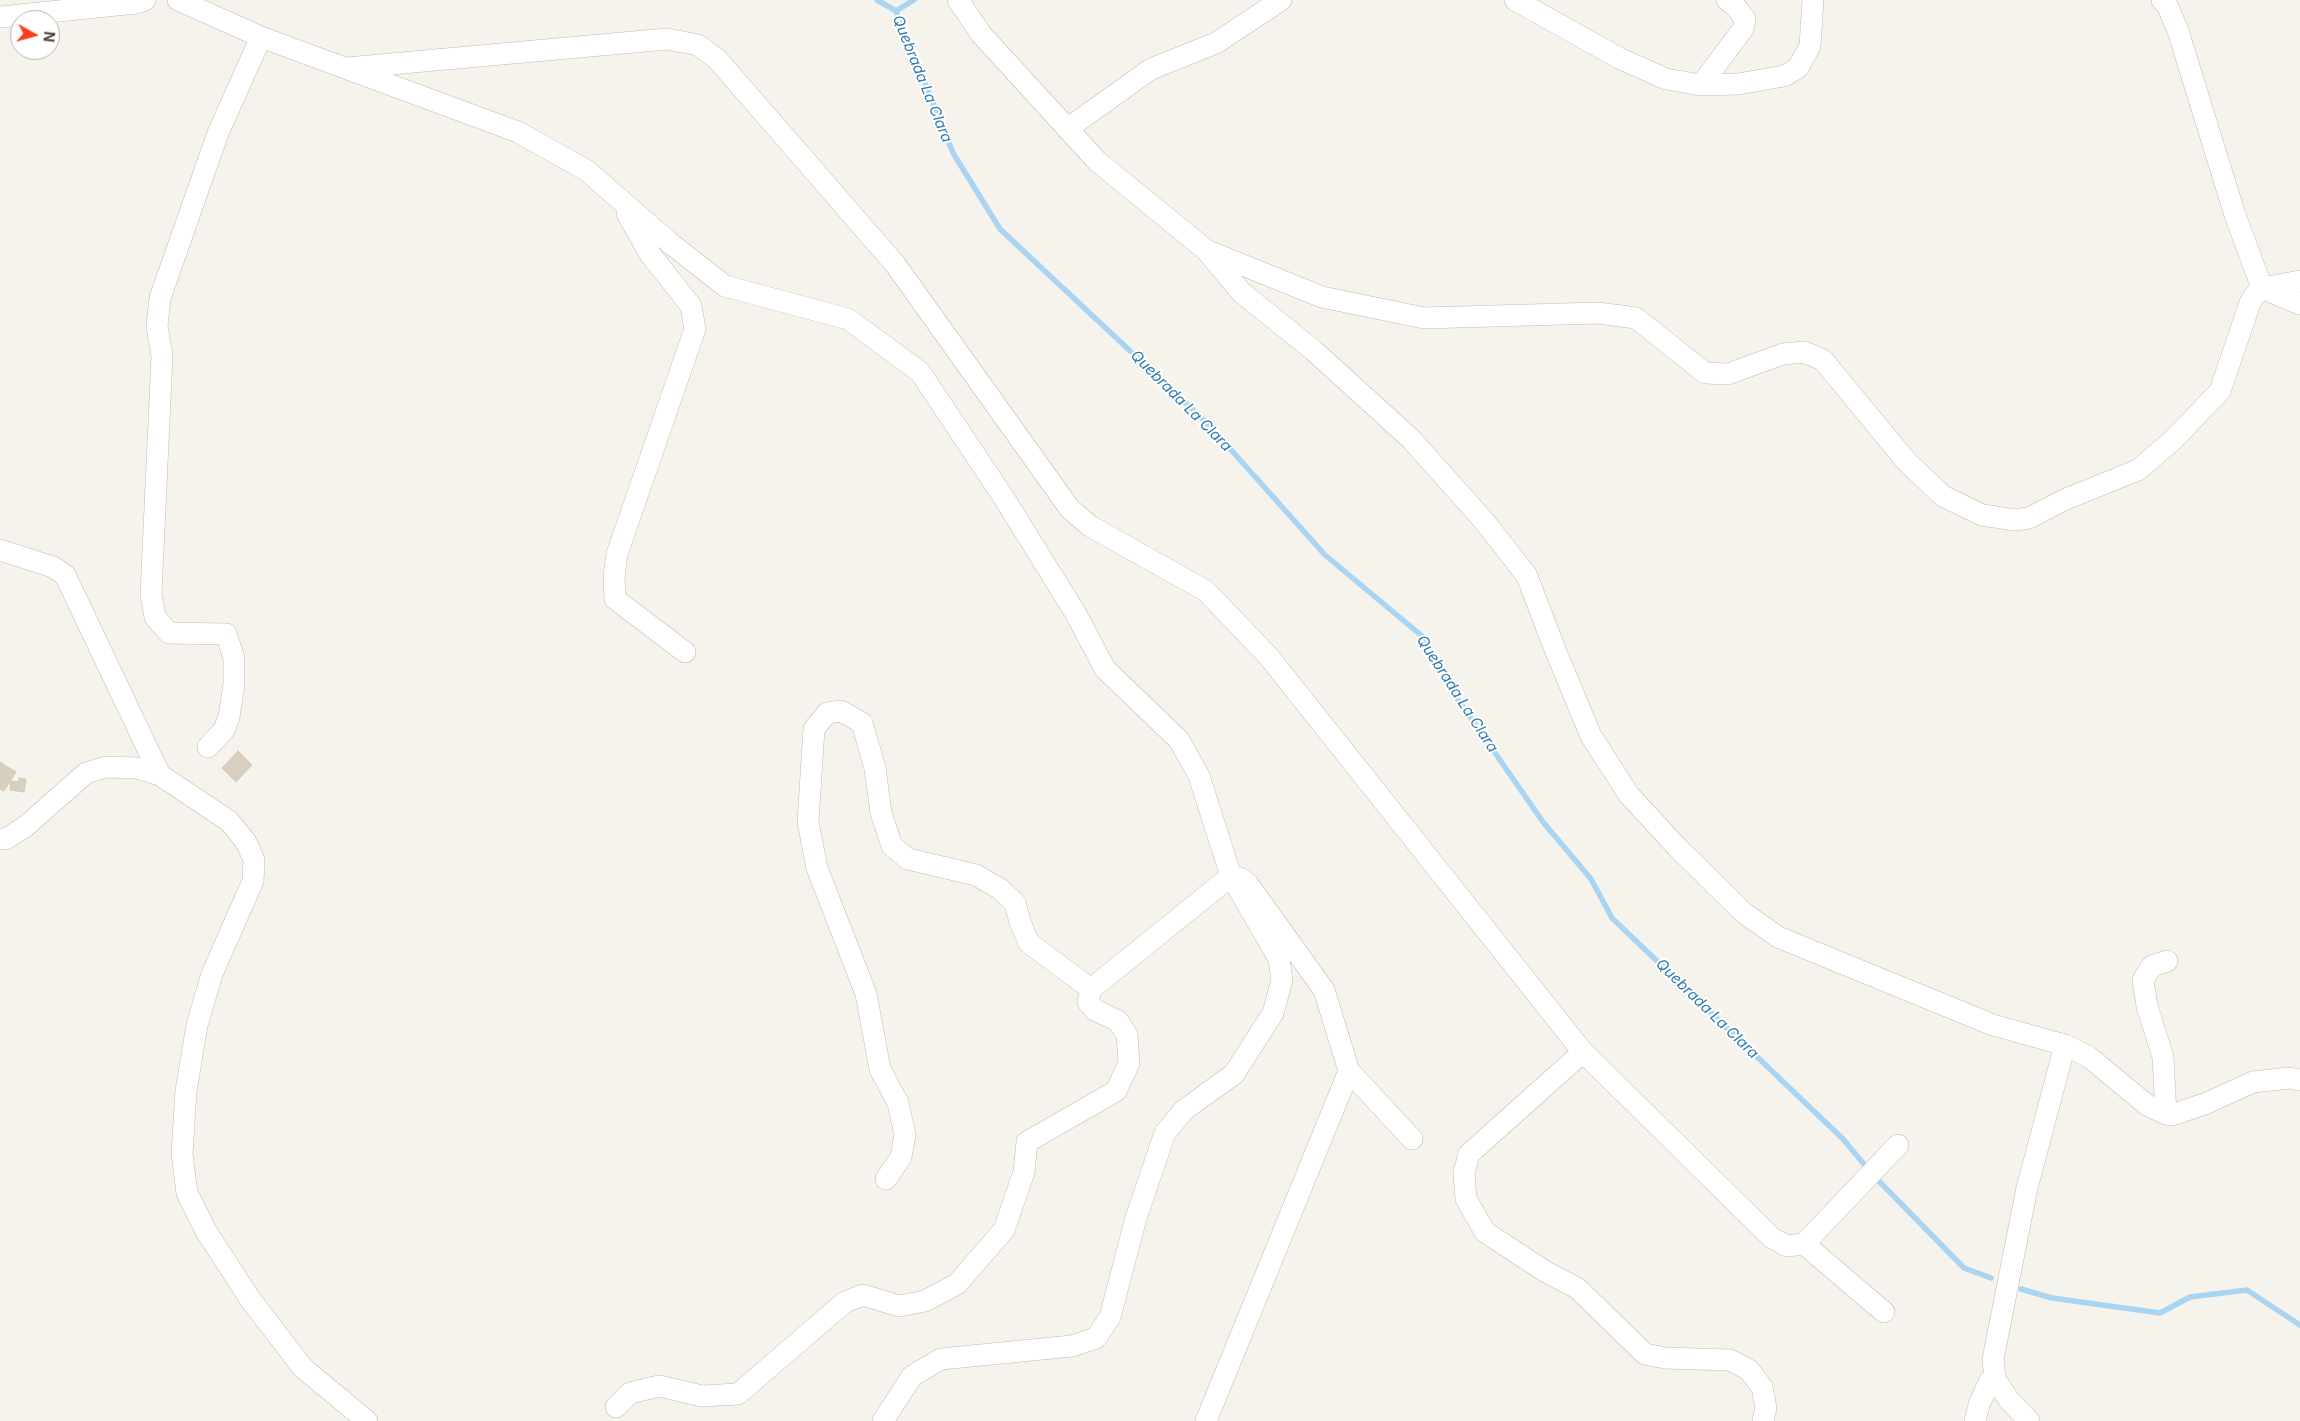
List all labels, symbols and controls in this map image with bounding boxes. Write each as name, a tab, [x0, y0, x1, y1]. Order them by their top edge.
north arrow	[10, 10, 60, 60]
water label: Quebrada La Clara	[888, 13, 956, 145]
text: N	[40, 30, 58, 43]
water label: Quebrada La Clara	[1127, 347, 1235, 455]
water label: Quebrada La Clara	[1412, 632, 1502, 756]
water label: Quebrada La Clara	[1652, 955, 1762, 1063]

